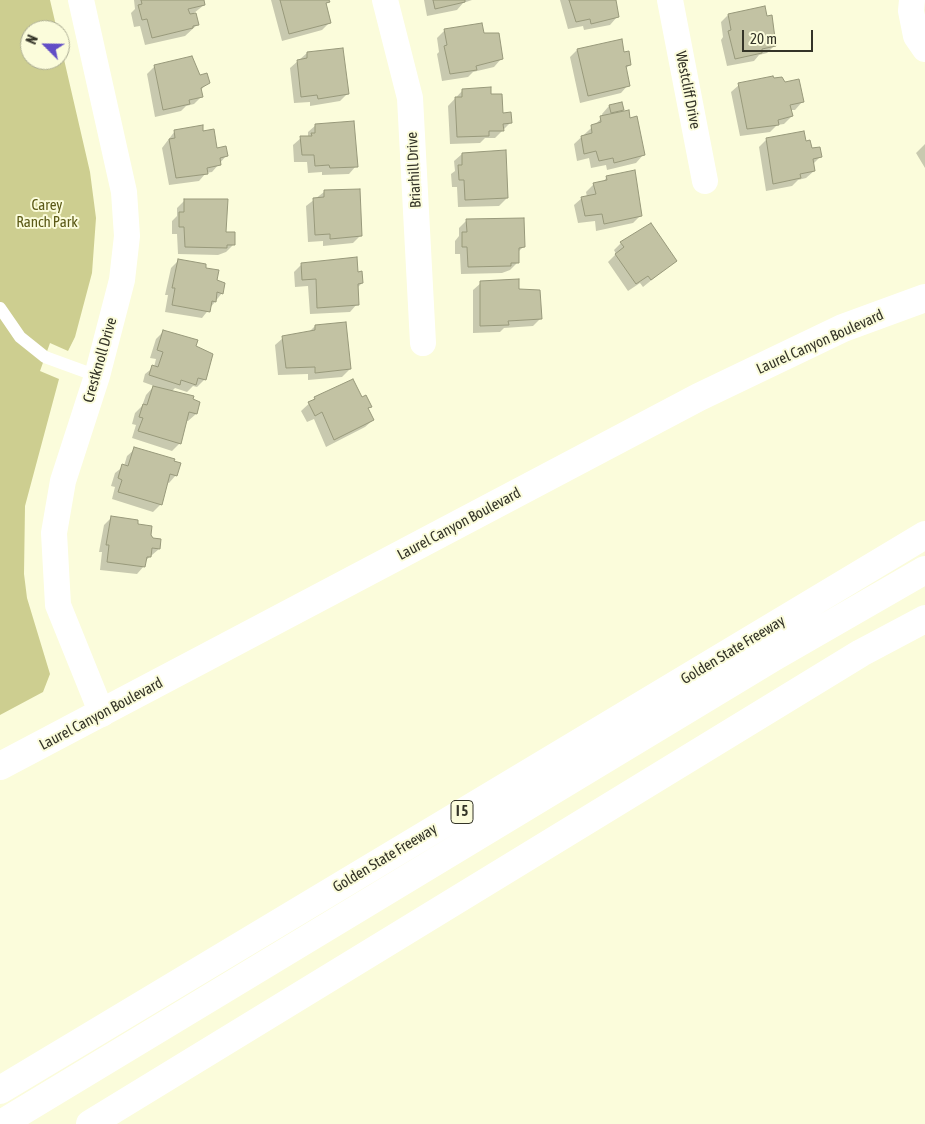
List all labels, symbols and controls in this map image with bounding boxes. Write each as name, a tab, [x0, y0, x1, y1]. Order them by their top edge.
north arrow	[20, 20, 70, 70]
scale bar	[745, 20, 816, 52]
text: 20 m	[750, 30, 777, 47]
text: N	[23, 33, 41, 46]
street label: Westcliff Drive	[672, 50, 704, 130]
street label: Briarhill Drive	[403, 131, 425, 209]
park label: Carey Ranch Park	[16, 196, 78, 231]
street label: Laurel Canyon Boulevard	[754, 306, 886, 378]
street label: Crestknoll Drive	[79, 315, 121, 405]
street label: Laurel Canyon Boulevard	[394, 484, 524, 564]
street label: Golden State Freeway	[678, 612, 788, 688]
street label: Laurel Canyon Boulevard	[36, 674, 166, 754]
road number: I 5	[451, 800, 473, 824]
street label: Golden State Freeway	[330, 820, 440, 896]

